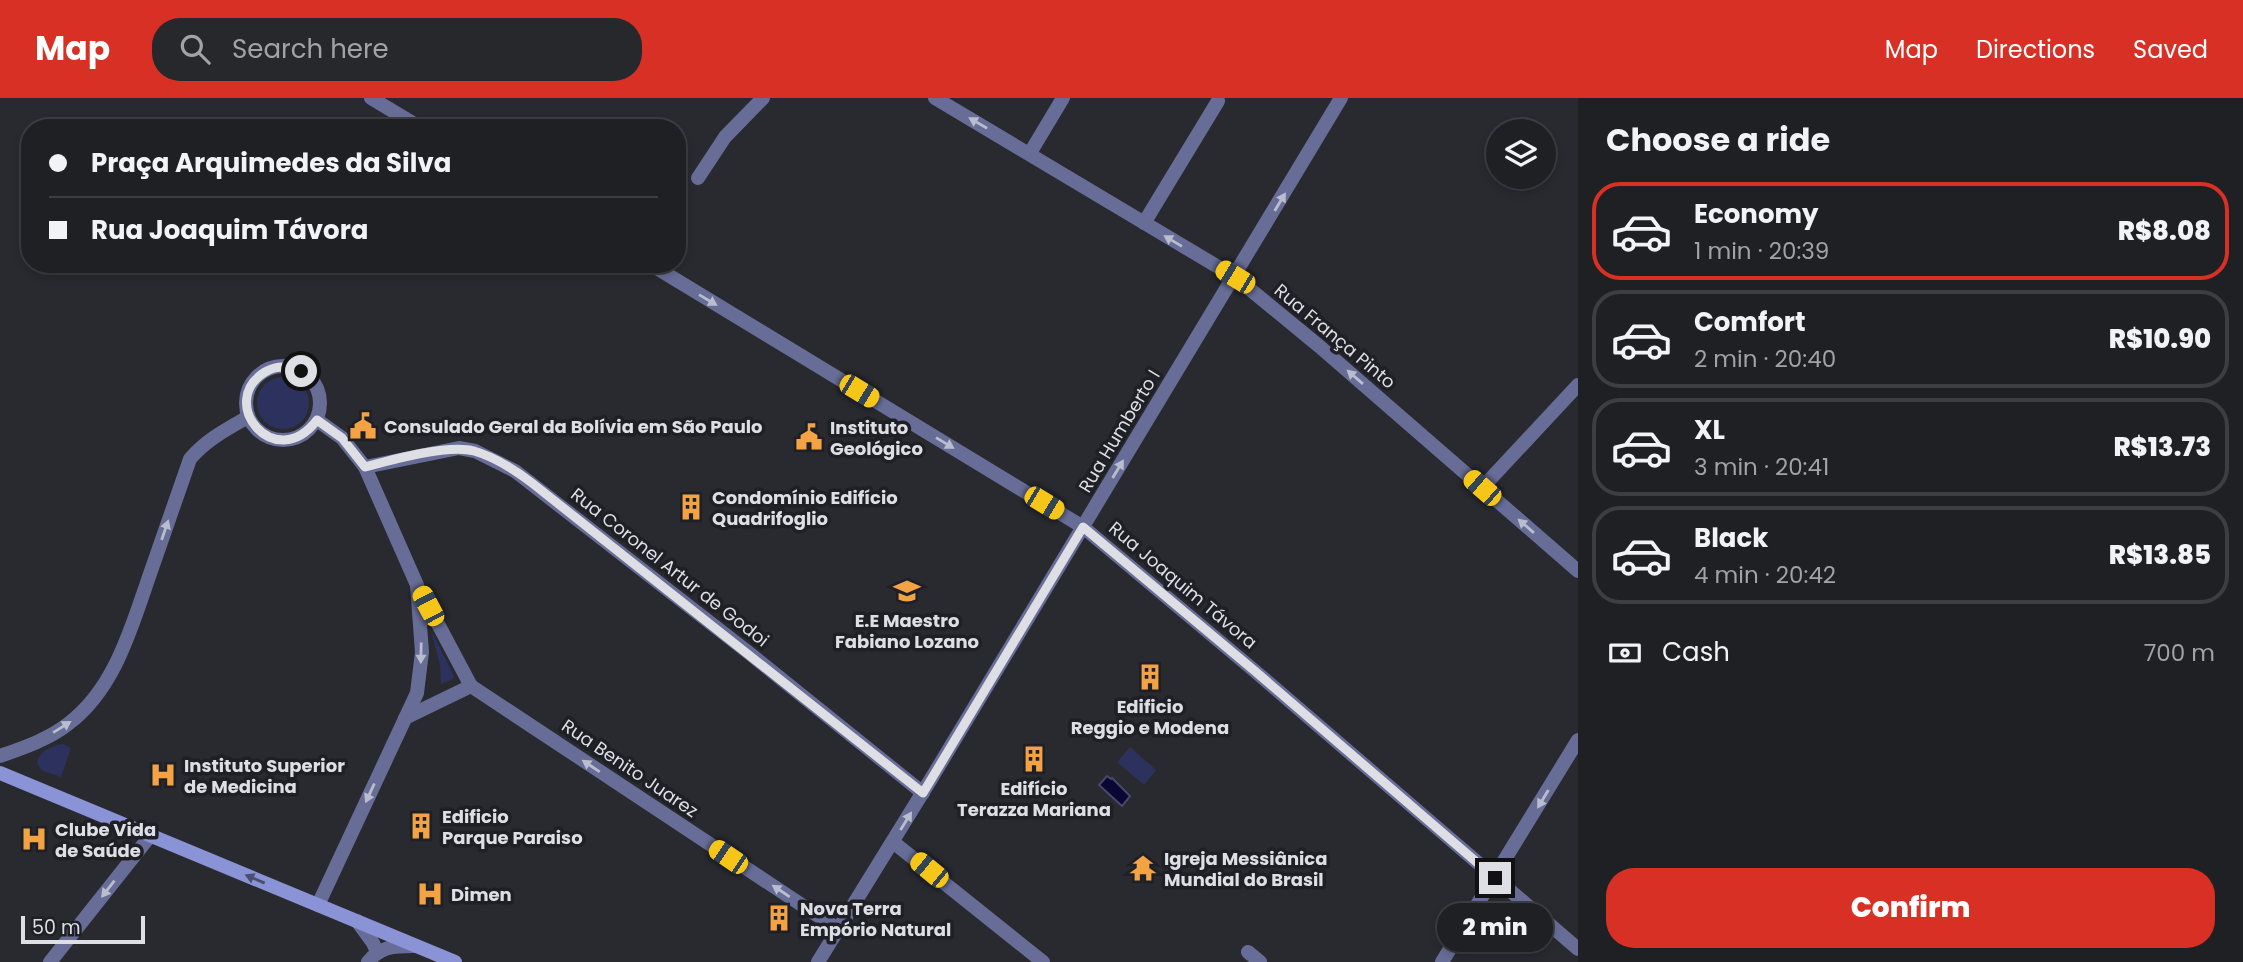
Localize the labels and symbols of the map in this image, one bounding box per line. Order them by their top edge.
one-way arrow [969,117,988,129]
one-way arrow [1273,192,1286,211]
one-way arrow [1164,234,1183,247]
car [1212,257,1259,297]
street label: Rua França Pinto [1269,278,1401,394]
one-way arrow [699,293,718,306]
route start [285,355,317,387]
street label: Rua Humberto I [1072,365,1166,497]
one-way arrow [1346,370,1363,385]
car [836,371,883,411]
public building icon: Consulado Geral da Bolívia em São Paulo [348,411,378,441]
place label: Consulado Geral da Bolívia em São Paulo [384,414,763,439]
place label: Instituto Geológico [830,415,923,461]
public building icon: Instituto Geológico [794,422,824,452]
one-way arrow [935,436,954,449]
one-way arrow [1112,459,1125,478]
car [1460,466,1505,510]
street label: Rua Coronel Artur de Godoi [566,482,774,652]
car [1021,483,1068,523]
place label: Condomínio Edifício Quadrifoglio [712,485,898,531]
building icon: Condomínio Edifício Quadrifoglio [676,492,706,522]
street label: Rua Joaquim Távora [1104,515,1262,655]
one-way arrow [160,519,171,540]
one-way arrow [1518,519,1535,534]
school or university icon: E.E Maestro Fabiano Lozano [892,576,922,606]
car [409,583,448,629]
place label: E.E Maestro Fabiano Lozano [835,608,979,654]
one-way arrow [415,642,427,664]
building icon: Edificio Reggio e Modena [1135,662,1165,692]
place label: Edificio Reggio e Modena [1071,694,1229,740]
street label: Rua Benito Juarez [557,713,703,823]
one-way arrow [52,721,71,734]
building icon: Edifício Terazza Mariana [1019,744,1049,774]
place label: Instituto Superior de Medicina [184,753,345,799]
one-way arrow [581,759,601,772]
hospital icon: Instituto Superior de Medicina [148,760,178,790]
place label: Edifício Terazza Mariana [957,776,1111,822]
one-way arrow [365,783,376,803]
one-way arrow [1536,789,1549,808]
place label: Edificio Parque Paraiso [442,804,583,850]
building icon: Edificio Parque Paraiso [406,811,436,841]
one-way arrow [899,811,912,830]
place label: Clube Vida de Saúde [55,817,156,863]
hospital icon: Clube Vida de Saúde [19,824,49,854]
car [705,837,752,877]
place label: Igreja Messiânica Mundial do Brasil [1164,846,1327,892]
car [907,849,952,891]
temple icon: Igreja Messiânica Mundial do Brasil [1128,853,1158,883]
route end [1479,862,1511,894]
one-way arrow [245,873,266,884]
hospital icon: Dimen [415,879,445,909]
one-way arrow [101,880,115,898]
place label: Dimen [451,882,512,907]
one-way arrow [771,885,791,898]
place label: Nova Terra Empório Natural [800,896,951,942]
callout: 2 min [1437,902,1553,952]
building icon: Nova Terra Empório Natural [764,903,794,933]
scale bar [21,913,145,945]

